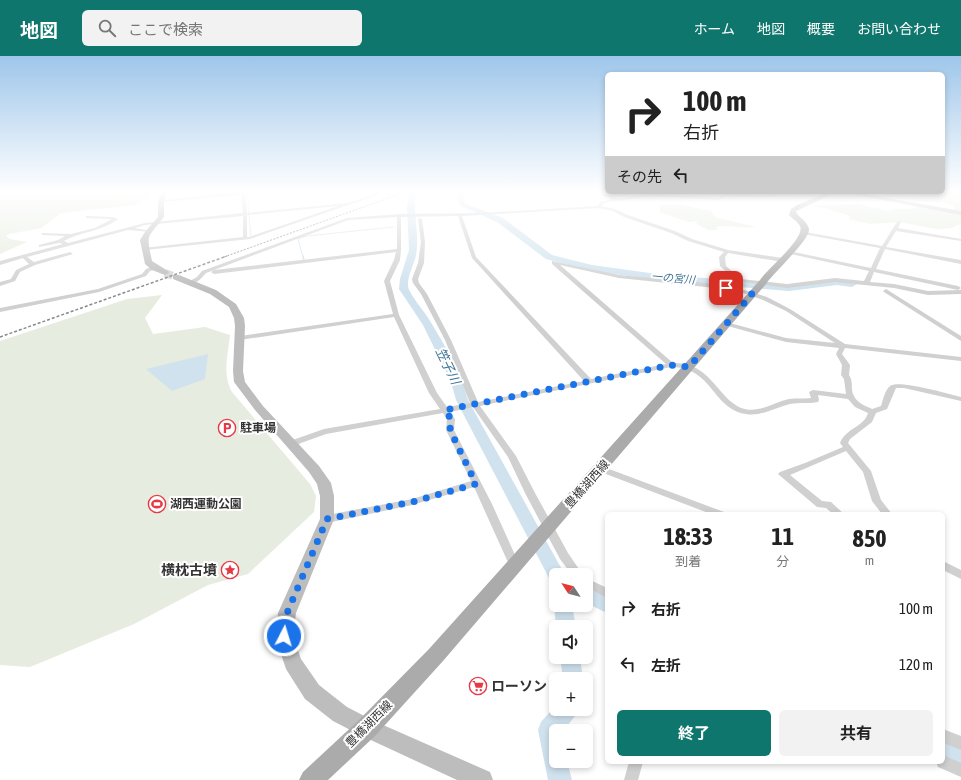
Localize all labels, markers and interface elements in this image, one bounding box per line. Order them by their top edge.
search box [82,10,362,46]
icon: search [96,17,118,39]
text: 地図 [20,19,58,41]
text: ここで検索 [128,21,203,38]
text: ホーム [693,21,735,37]
text: 地図 [757,21,785,37]
text: 概要 [807,21,835,37]
text: お問い合わせ [857,21,941,37]
text: 100 m [683,85,746,117]
icon: right [617,88,669,140]
text: 右折 [683,122,719,143]
icon: left [670,164,692,186]
text: その先 [617,168,662,185]
water label: 一の宮川 [651,270,696,286]
pin [709,271,743,305]
icon: arrive [715,277,737,299]
water label: 笠子川 [433,345,464,389]
parking icon: 駐車場 [217,418,237,438]
place label: 駐車場 [240,421,276,435]
street label: 豊橋湖西線 [562,457,612,511]
sports icon: 湖西運動公園 [147,494,167,514]
place label: 湖西運動公園 [170,497,242,511]
text: 18:33 [664,523,713,550]
text: 11 [772,523,794,550]
text: 850 [853,525,886,552]
text: m [865,553,874,568]
text: 到着 [675,554,701,569]
text: 分 [776,554,789,569]
place icon: 横枕古墳 [220,560,240,580]
place label: 横枕古墳 [161,562,217,578]
north arrow [549,568,593,612]
map controls [549,568,593,768]
icon: right [617,597,639,619]
text: 100 m [899,600,933,617]
text: 右折 [651,601,681,618]
position arrow [263,615,305,657]
button: sound [549,620,593,664]
icon: left [617,653,639,675]
text: 120 m [899,656,933,673]
text: 左折 [651,657,681,674]
button: + [549,672,593,716]
supermarket icon: ローソン [468,676,488,696]
place label: ローソン [491,678,547,694]
street label: 豊橋湖西線 [343,698,395,750]
button: 終了 [617,710,771,756]
button: 共有 [779,710,933,756]
button: − [549,724,593,768]

